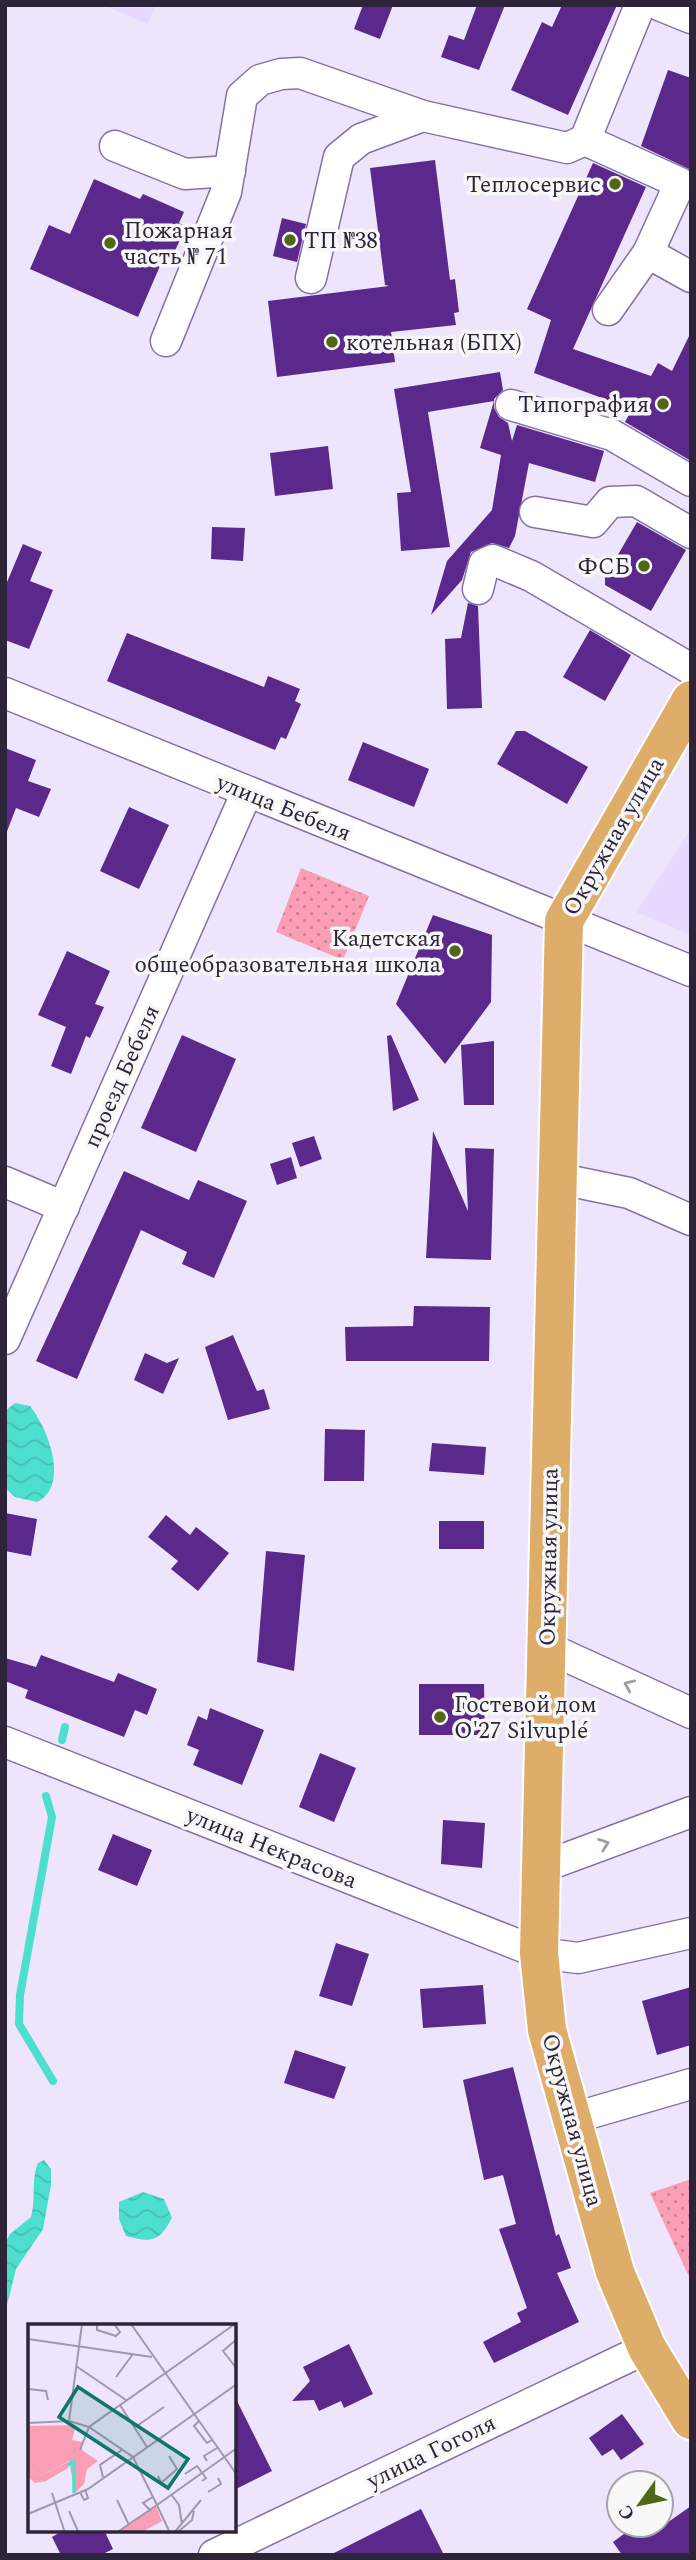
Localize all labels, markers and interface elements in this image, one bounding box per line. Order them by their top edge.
place label: Теплосервис [466,168,601,203]
marker: Теплосервис [607,176,623,192]
place label: Пожарная часть № 71 [124,214,233,275]
place label: ТП №38 [304,224,378,259]
marker: ТП №38 [282,232,298,248]
marker: Пожарная часть № 71 [102,235,118,251]
place label: котельная (БПХ) [346,326,522,361]
marker: котельная (БПХ) [324,334,340,350]
place label: Типография [518,388,649,423]
marker: Типография [655,396,671,412]
place label: ФСБ [578,550,630,585]
marker: ФСБ [636,558,652,574]
street label: Окружная улица [555,751,674,923]
street label: улица Бебеля [210,765,356,851]
place label: Кадетская общеобразовательная школа [134,922,441,983]
marker: Кадетская общеобразовательная школа [447,943,463,959]
street label: проезд Бебеля [75,999,170,1154]
street label: Окружная улица [530,1468,569,1646]
one-way arrow [623,1679,636,1693]
place label: Гостевой дом O'27 Silvuplé [454,1688,597,1749]
marker: Гостевой дом O'27 Silvuplé [432,1709,448,1725]
street label: улица Некрасова [180,1798,362,1899]
one-way arrow [598,1838,610,1852]
street label: Окружная улица [532,2030,612,2211]
inset map [28,2324,236,2532]
street label: улица Гоголя [360,2406,502,2499]
north arrow [605,2469,675,2539]
text: С [611,2499,643,2526]

